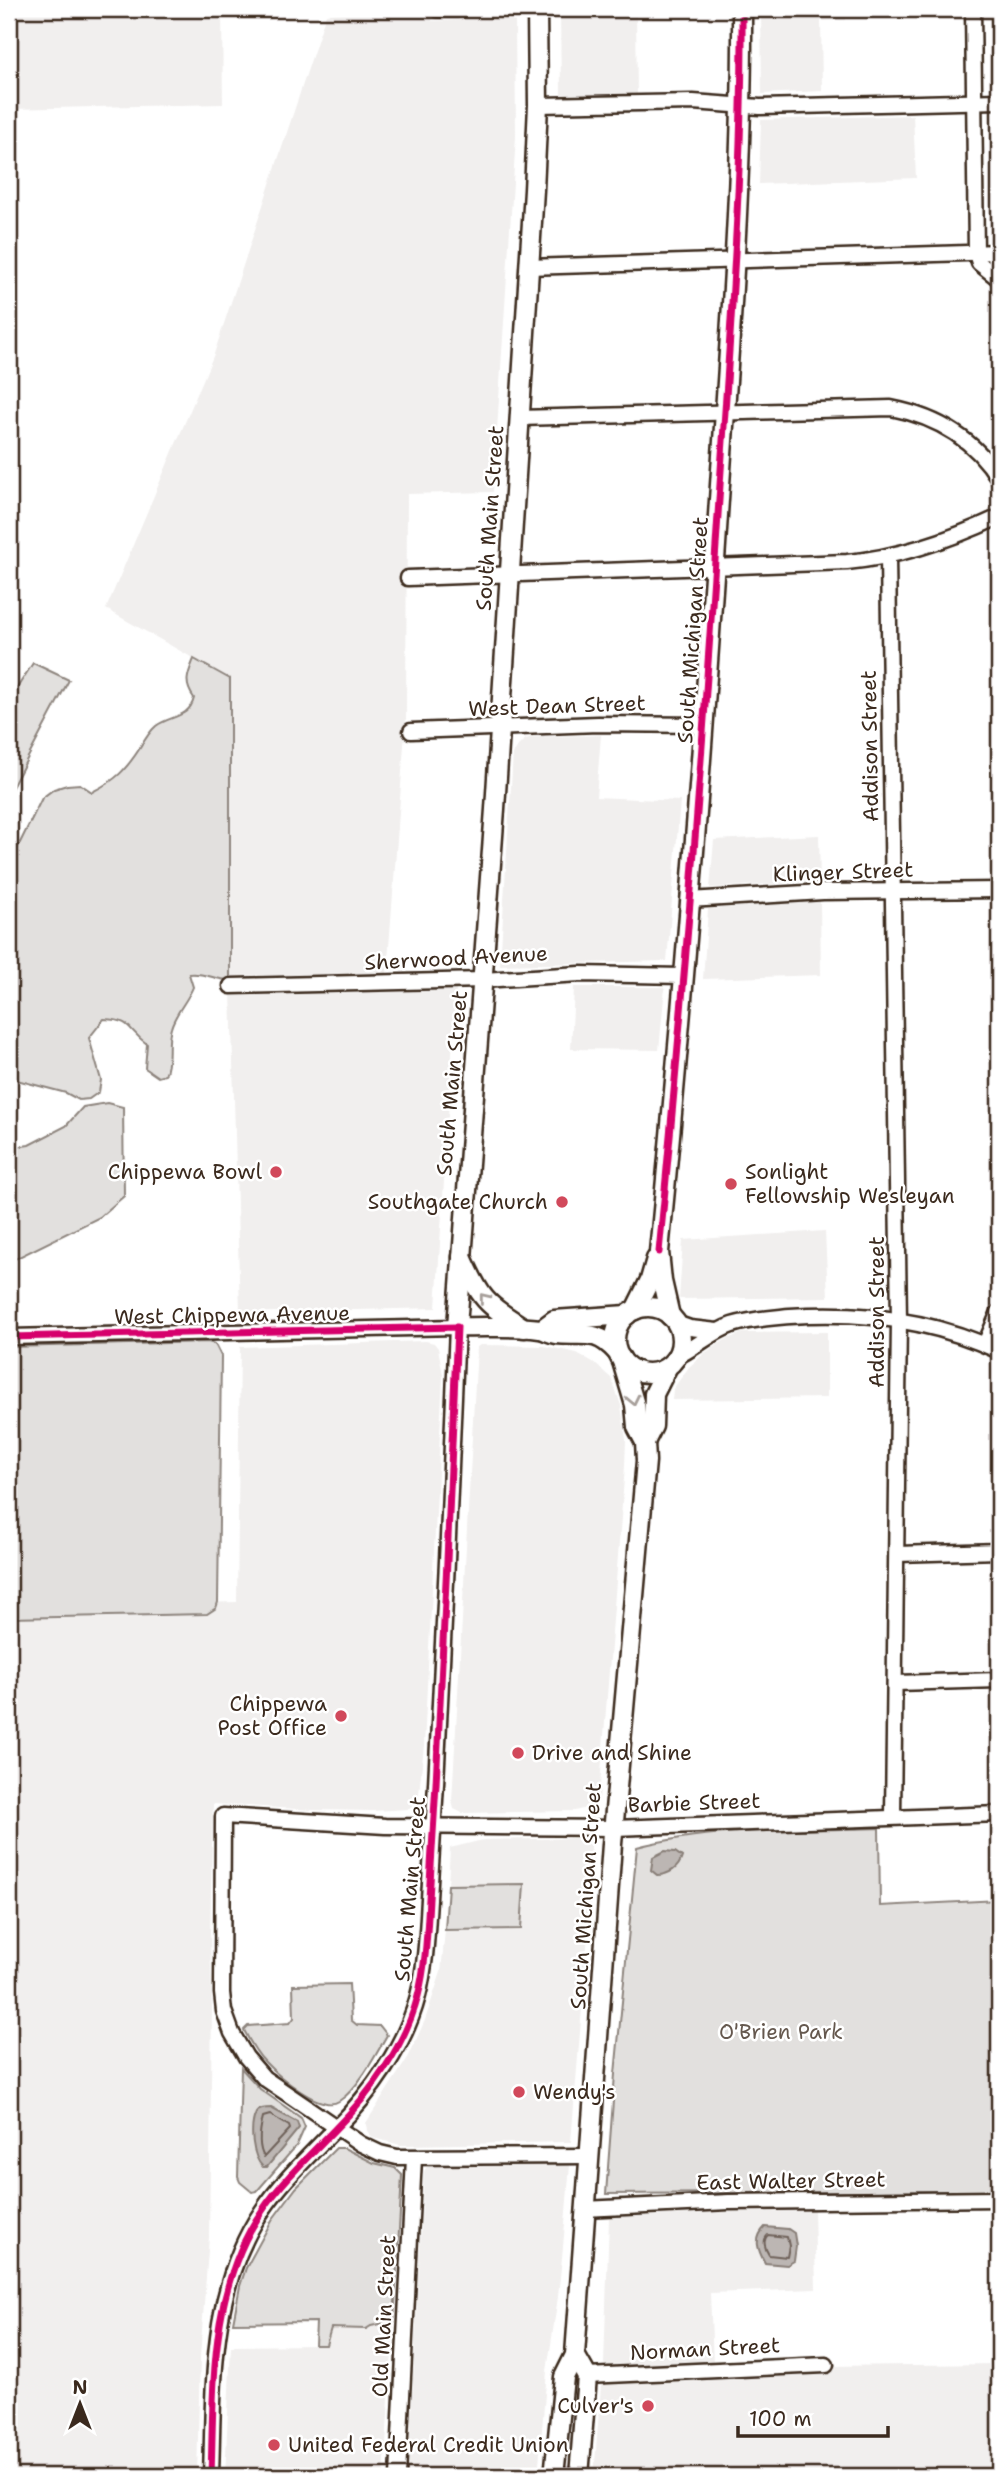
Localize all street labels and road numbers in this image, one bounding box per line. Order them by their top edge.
street label: South Main Street [470,424,510,612]
street label: South Michigan Street [671,516,715,744]
street label: Addison Street [855,670,885,822]
street label: West Dean Street [468,689,646,723]
street label: Klinger Street [772,856,914,888]
street label: Sherwood Avenue [364,939,548,977]
street label: South Main Street [430,989,474,1177]
street label: Addison Street [863,1236,891,1388]
street label: West Chippewa Avenue [114,1299,350,1331]
street label: South Michigan Street [564,1782,608,2010]
street label: Barbie Street [627,1787,761,1819]
street label: South Main Street [388,1795,432,1983]
street label: East Walter Street [696,2165,886,2197]
street label: Old Main Street [366,2234,402,2398]
street label: Norman Street [629,2331,781,2367]

